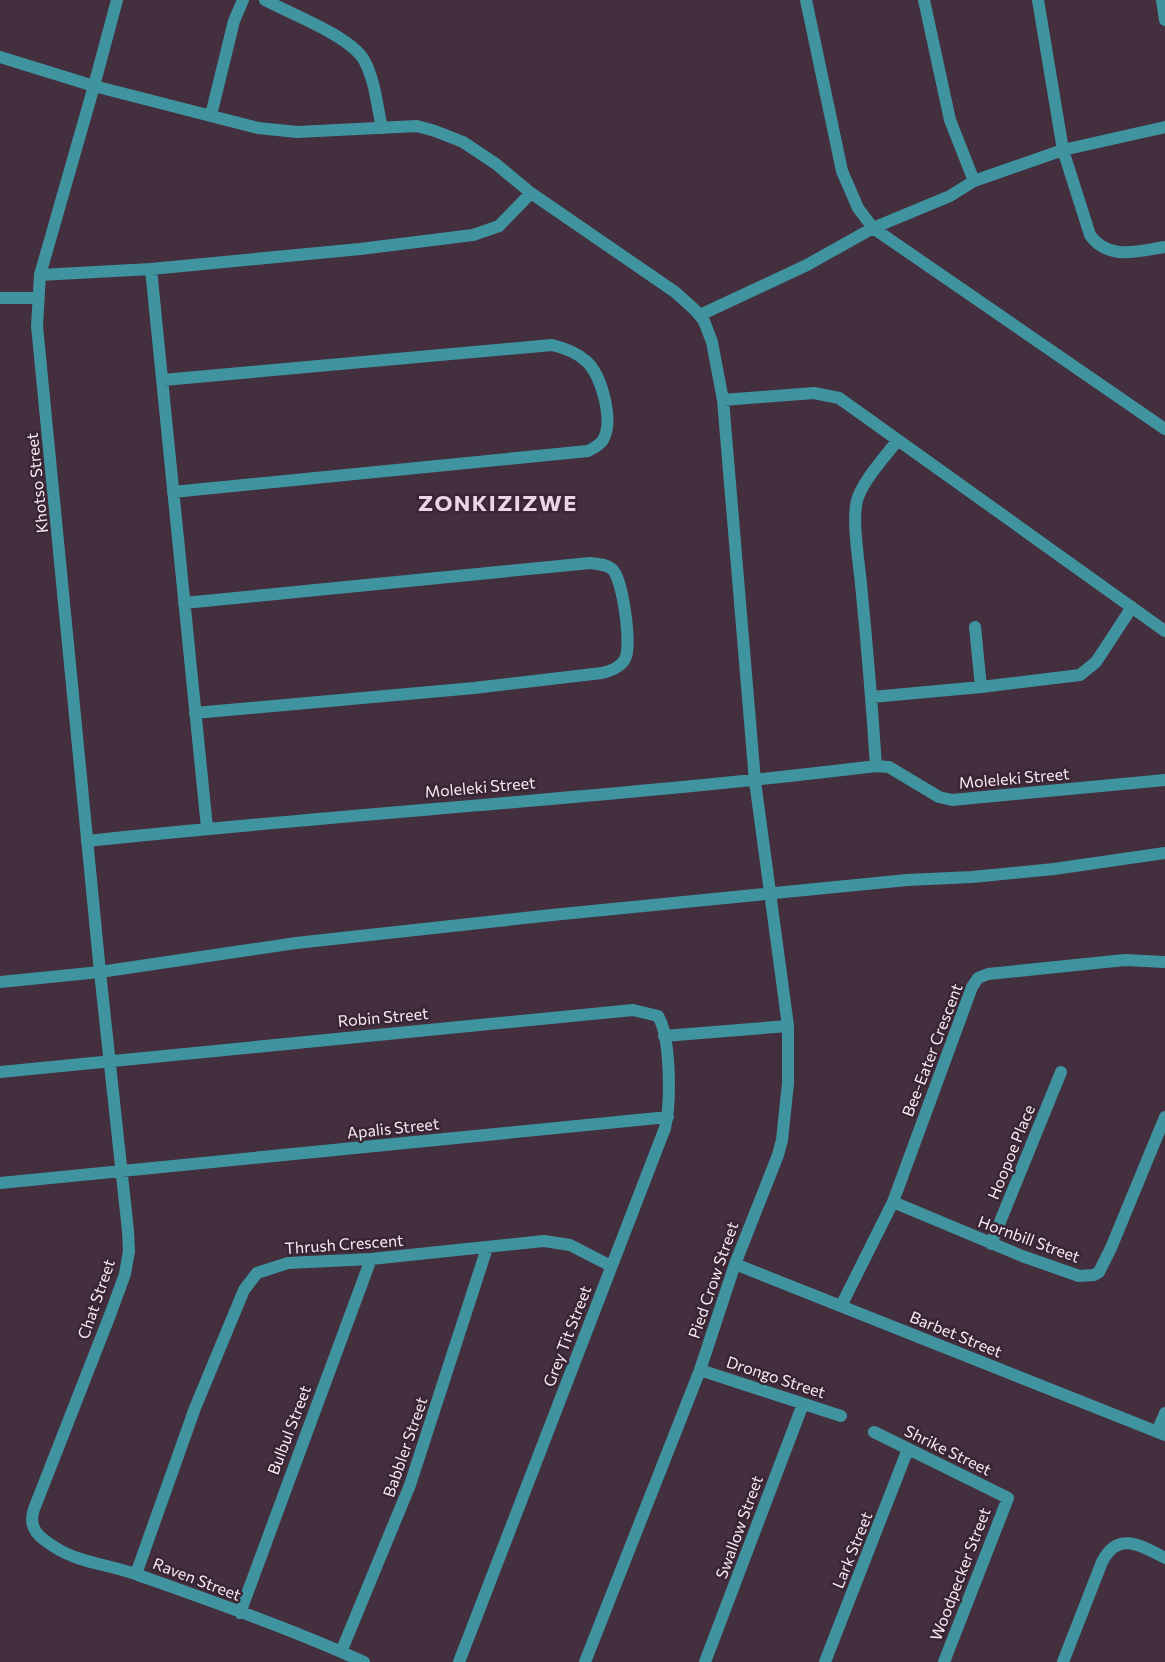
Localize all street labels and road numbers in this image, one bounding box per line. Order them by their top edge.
street label: Khotso Street [22,431,51,534]
street label: Moleleki Street [958,763,1070,792]
street label: Moleleki Street [424,772,536,801]
street label: Bee-Eater Crescent [897,980,966,1119]
street label: Robin Street [337,1003,429,1030]
street label: Hoopoe Place [983,1102,1038,1202]
street label: Apalis Street [346,1113,440,1142]
street label: Hornbill Street [976,1211,1083,1266]
street label: Pied Crow Street [684,1218,742,1341]
street label: Thrush Crescent [284,1230,404,1257]
street label: Chat Street [73,1256,118,1341]
street label: Grey Tit Street [539,1282,595,1389]
street label: Barbet Street [907,1306,1005,1361]
street label: Drongo Street [724,1352,828,1402]
street label: Bulbul Street [263,1382,314,1477]
street label: Babbler Street [378,1394,431,1499]
street label: Shrike Street [902,1420,995,1479]
street label: Swallow Street [711,1472,766,1581]
street label: Woodpecker Street [925,1504,994,1643]
street label: Lark Street [828,1508,876,1591]
street label: Raven Street [151,1553,244,1604]

